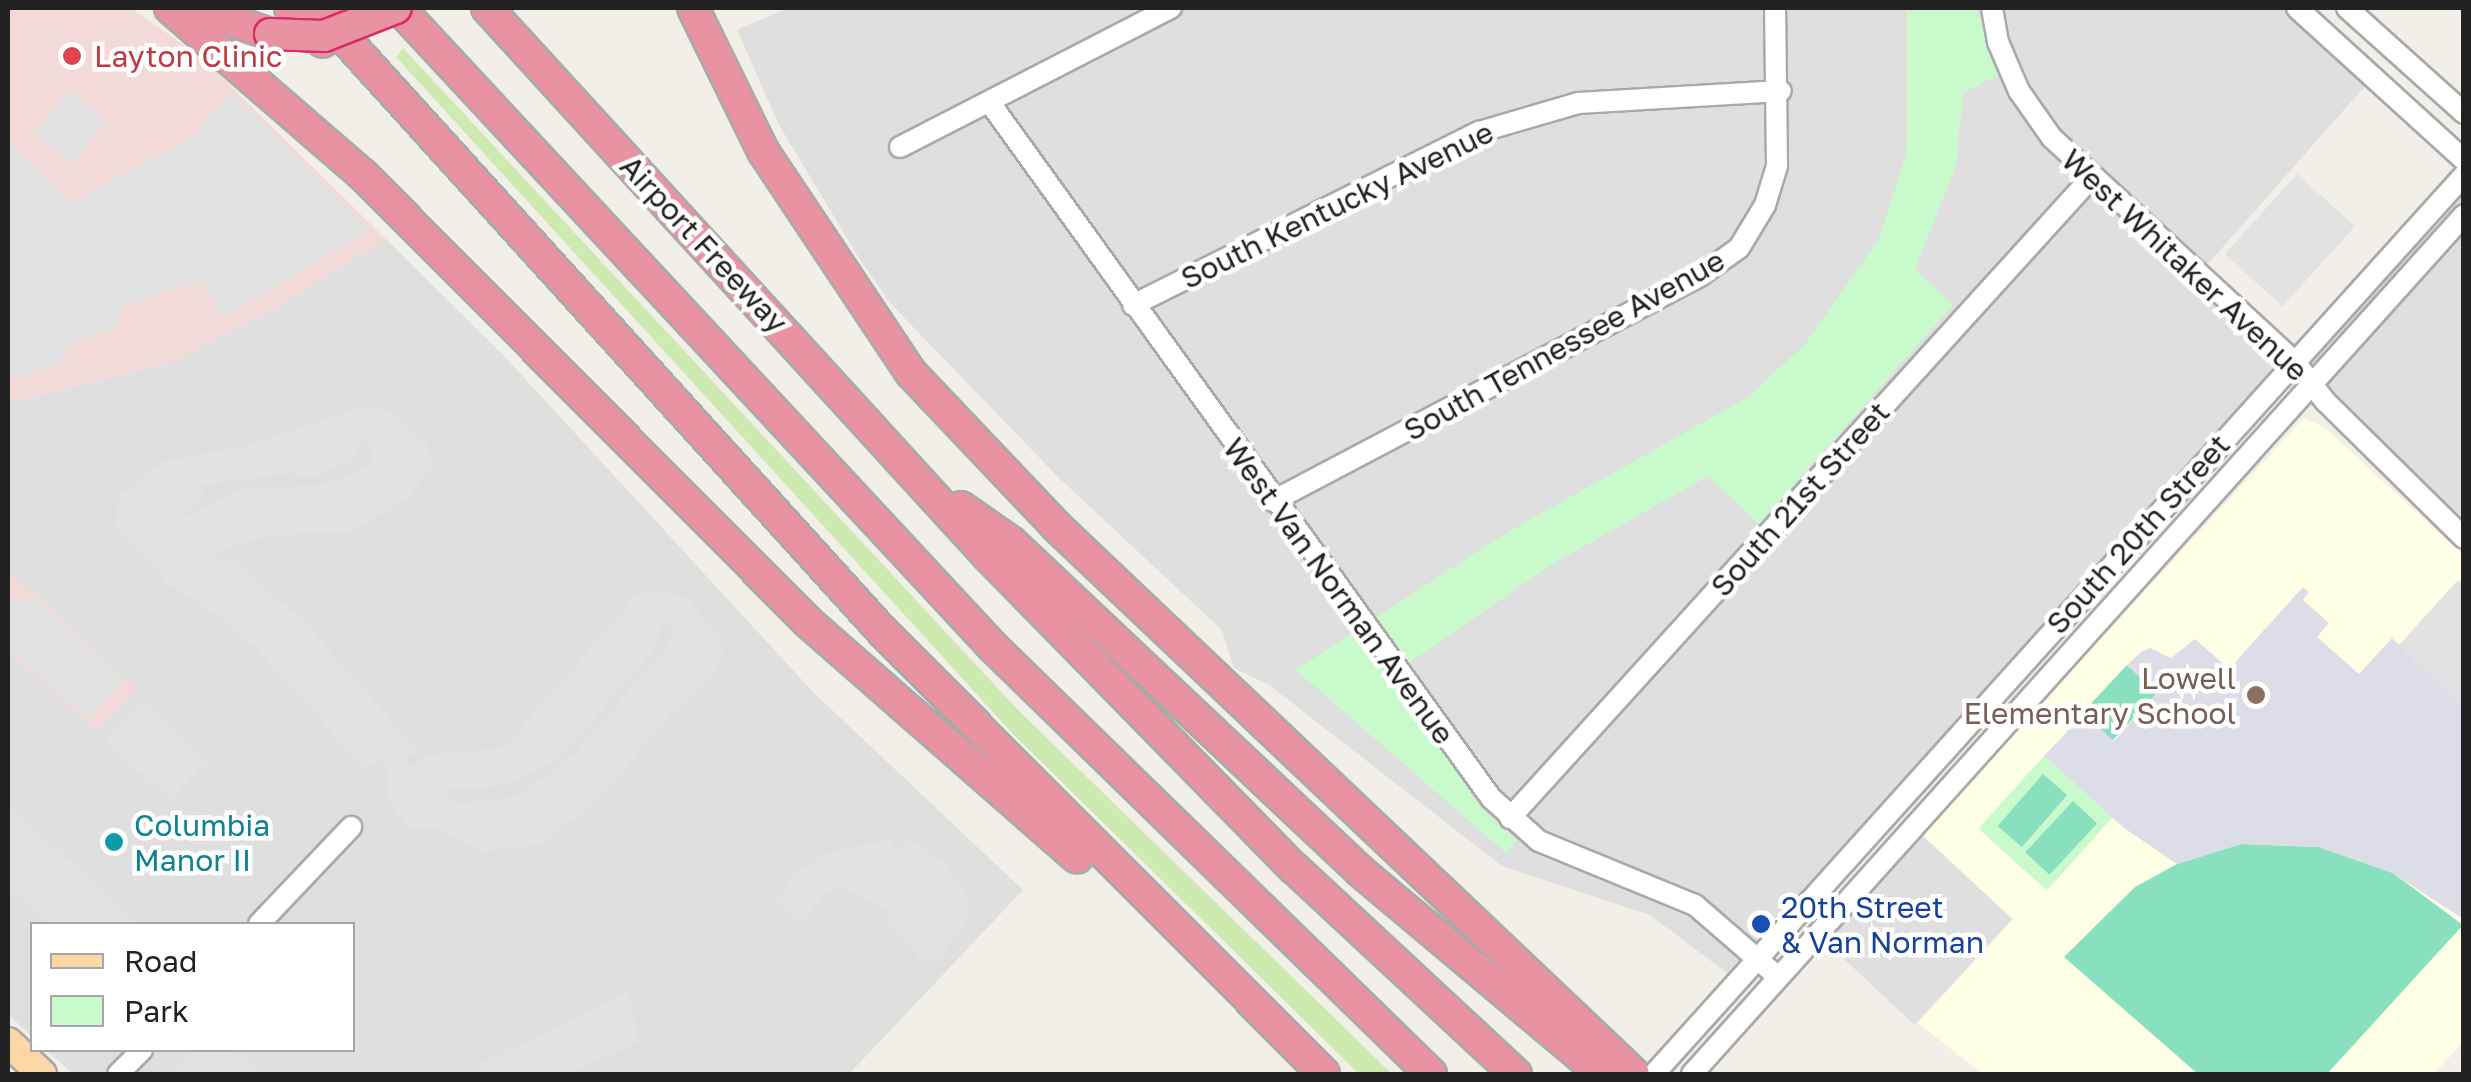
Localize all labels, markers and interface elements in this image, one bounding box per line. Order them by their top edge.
place label: Layton Clinic [94,38,282,74]
marker: Layton Clinic [59,43,85,69]
street label: South Kentucky Avenue [1175,114,1499,296]
street label: West Whitaker Avenue [2054,142,2316,388]
street label: Airport Freeway [613,148,795,340]
street label: South Tennessee Avenue [1397,242,1731,448]
street label: South 21st Street [1703,394,1897,604]
street label: South 20th Street [2039,427,2237,641]
street label: West Van Norman Avenue [1216,431,1462,751]
place label: Lowell Elementary School [1963,660,2236,730]
marker: Lowell Elementary School [2245,684,2267,706]
place label: Columbia Manor II [134,807,270,878]
marker: Columbia Manor II [103,831,125,853]
place label: 20th Street & Van Norman [1781,889,1984,960]
marker: 20th Street & Van Norman [1750,913,1772,935]
legend [30,922,355,1052]
text: Road [124,943,198,979]
text: Park [124,993,189,1029]

